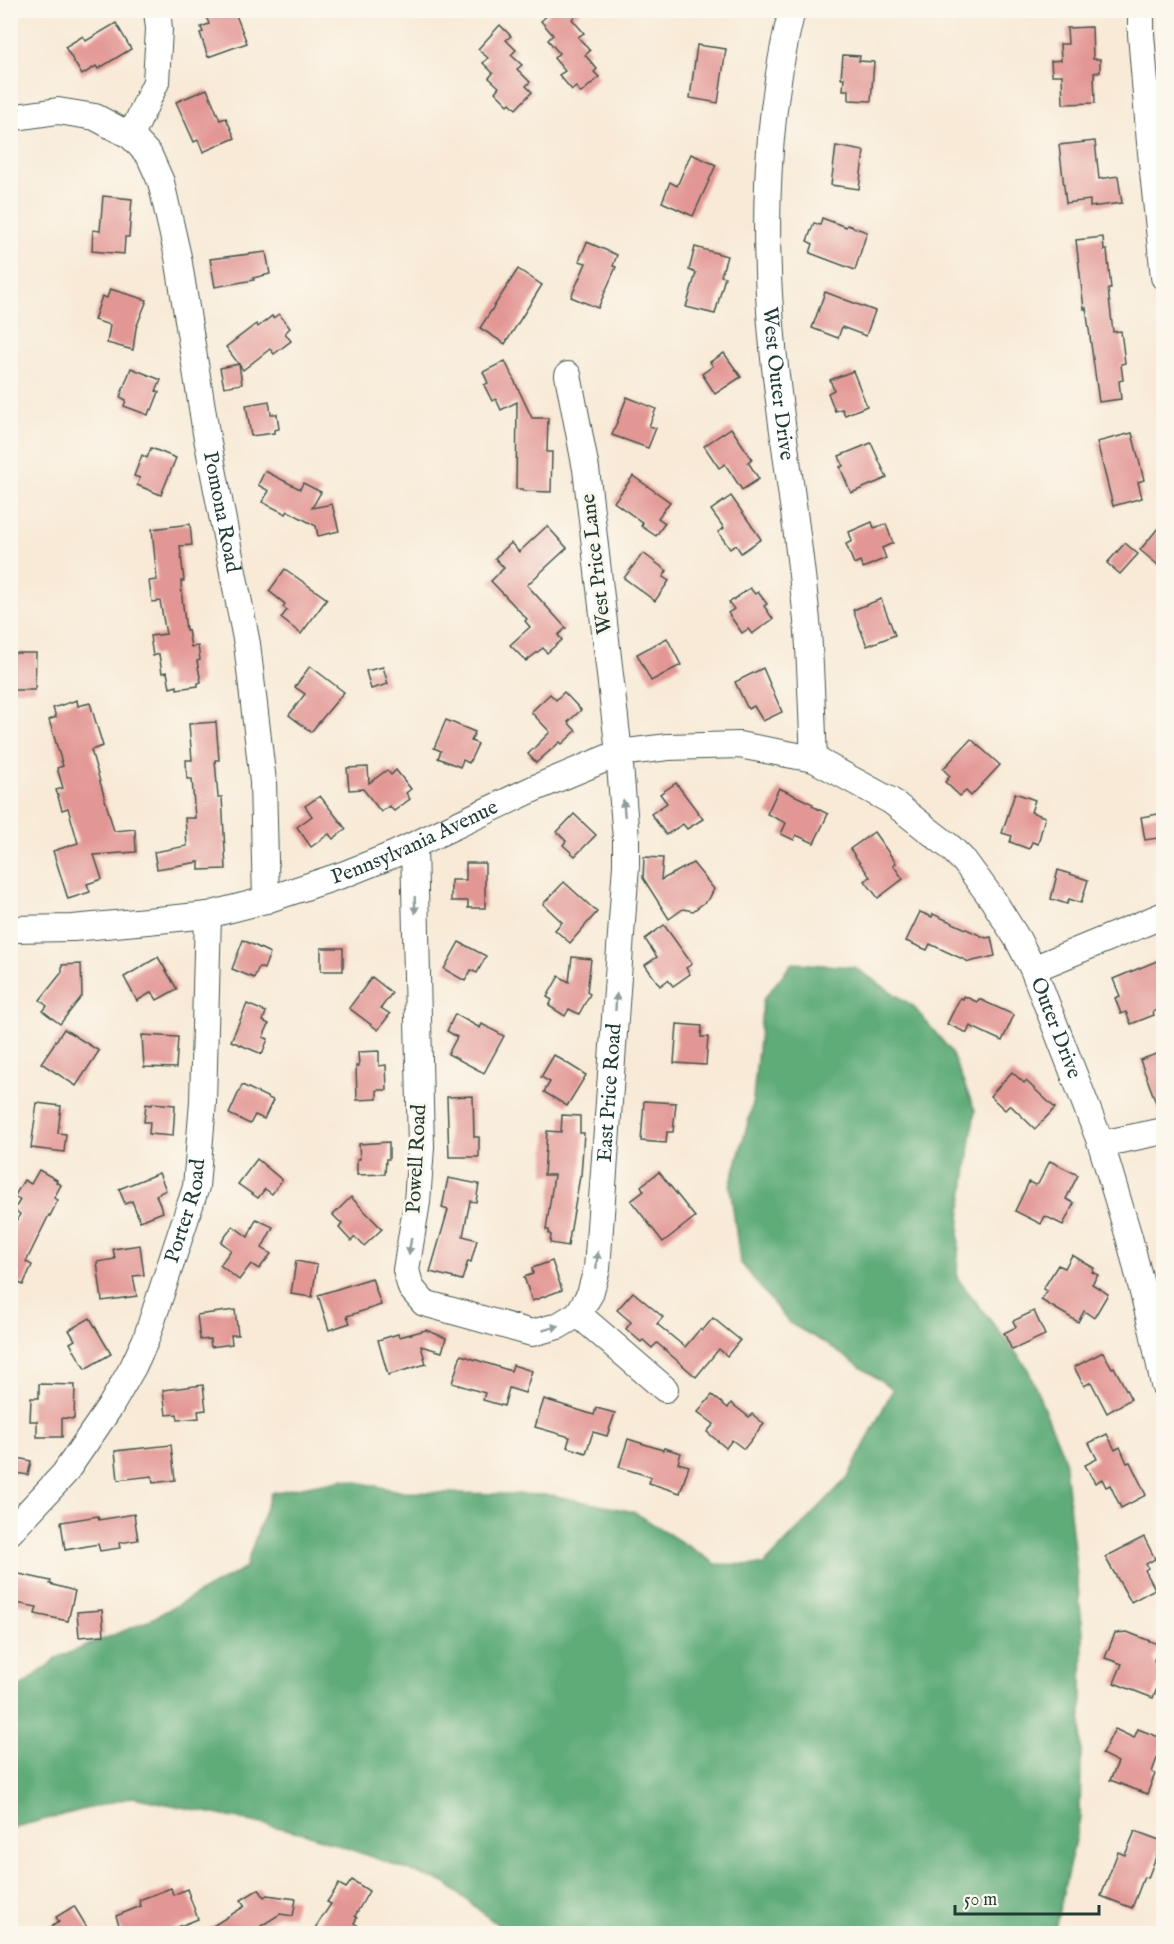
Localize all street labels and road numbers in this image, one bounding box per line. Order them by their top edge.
street label: West Outer Drive [756,306,800,462]
street label: Pomona Road [196,449,246,576]
street label: West Price Lane [575,492,619,636]
street label: Pennsylvania Avenue [328,794,503,891]
street label: Outer Drive [1024,973,1088,1083]
street label: East Price Road [591,1022,628,1163]
street label: Powell Road [401,1103,433,1215]
street label: Porter Road [158,1157,212,1266]

